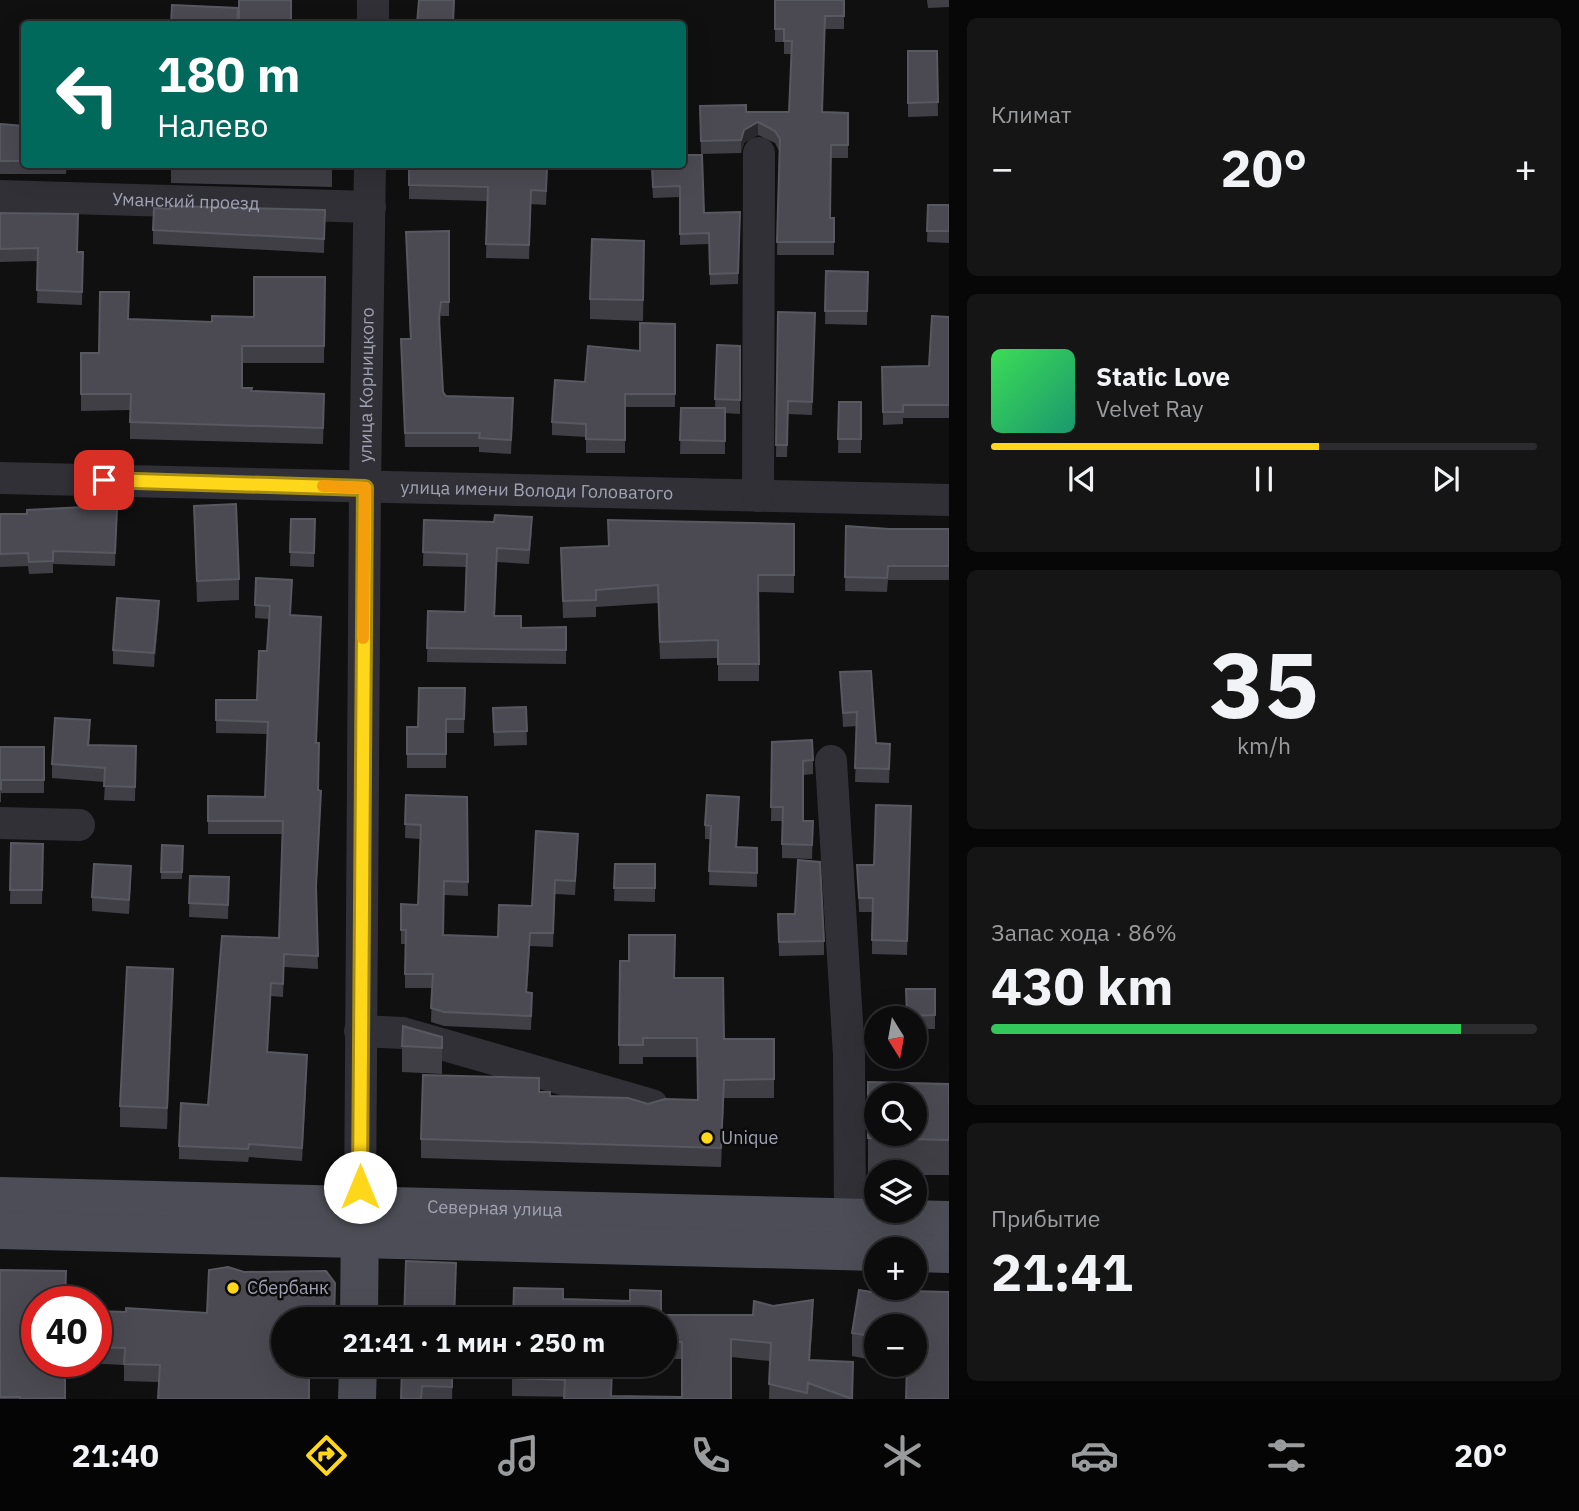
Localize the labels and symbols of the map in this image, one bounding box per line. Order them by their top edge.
street label: Уманский проезд [112,187,260,215]
street label: улица Корницкого [353,307,379,463]
pin [74,450,134,510]
street label: улица имени Володи Головатого [400,475,674,505]
north arrow [864,1006,928,1069]
place label: Unique [721,1126,779,1149]
marker: Unique [699,1130,715,1146]
position arrow [323,1150,397,1224]
street label: Северная улица [427,1195,563,1221]
place label: Сбербанк [247,1276,329,1299]
marker: Сбербанк [225,1280,241,1296]
speed limit sign: 40 [21,1286,112,1377]

